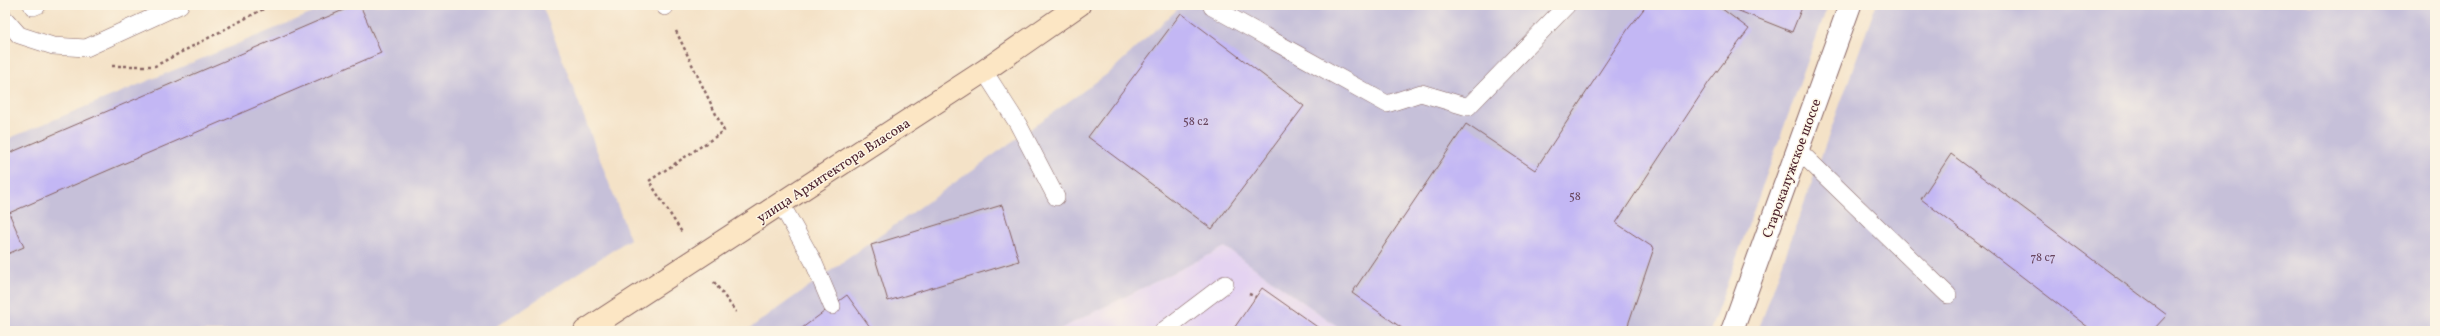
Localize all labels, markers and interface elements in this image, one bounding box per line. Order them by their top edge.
street label: Старокалужское шоссе [1758,96,1827,241]
street label: улица Архитектора Власова [753,114,914,228]
house number: 58 с2 [1183,114,1209,130]
house number: 58 [1569,189,1581,205]
house number: 78 с7 [2030,250,2056,266]

